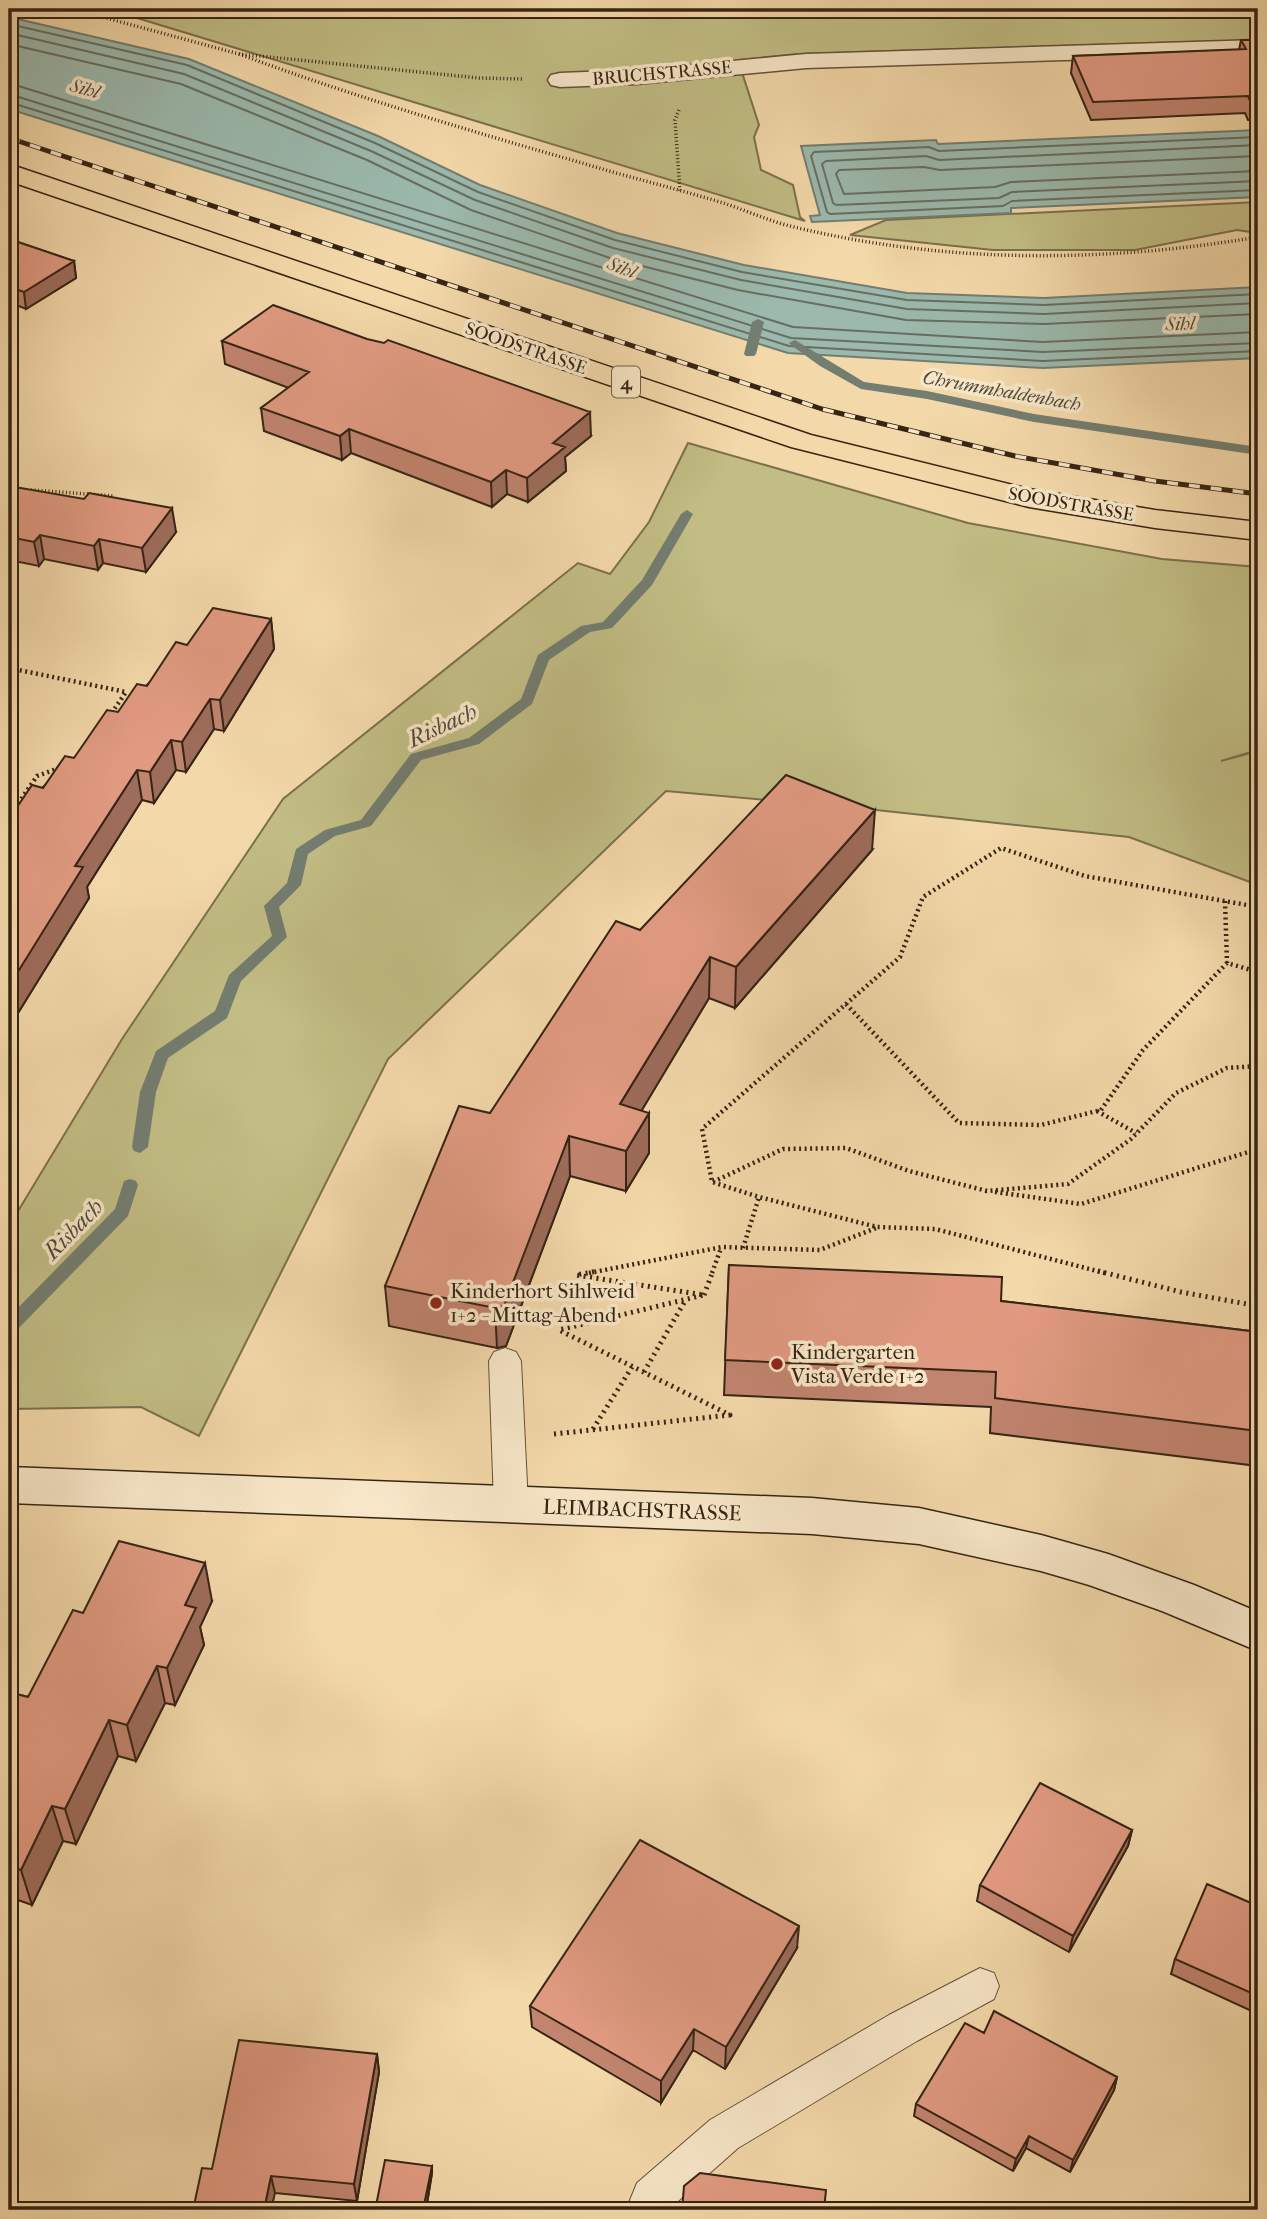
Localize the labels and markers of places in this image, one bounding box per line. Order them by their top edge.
place label: Kinderhort Sihlweid 1+2 - Mittag-Abend [450,1279,635,1327]
marker: Kinderhort Sihlweid 1+2 - Mittag-Abend [428,1295,444,1311]
place label: Kindergarten Vista Verde 1+2 [790,1340,925,1388]
marker: Kindergarten Vista Verde 1+2 [769,1356,785,1372]

